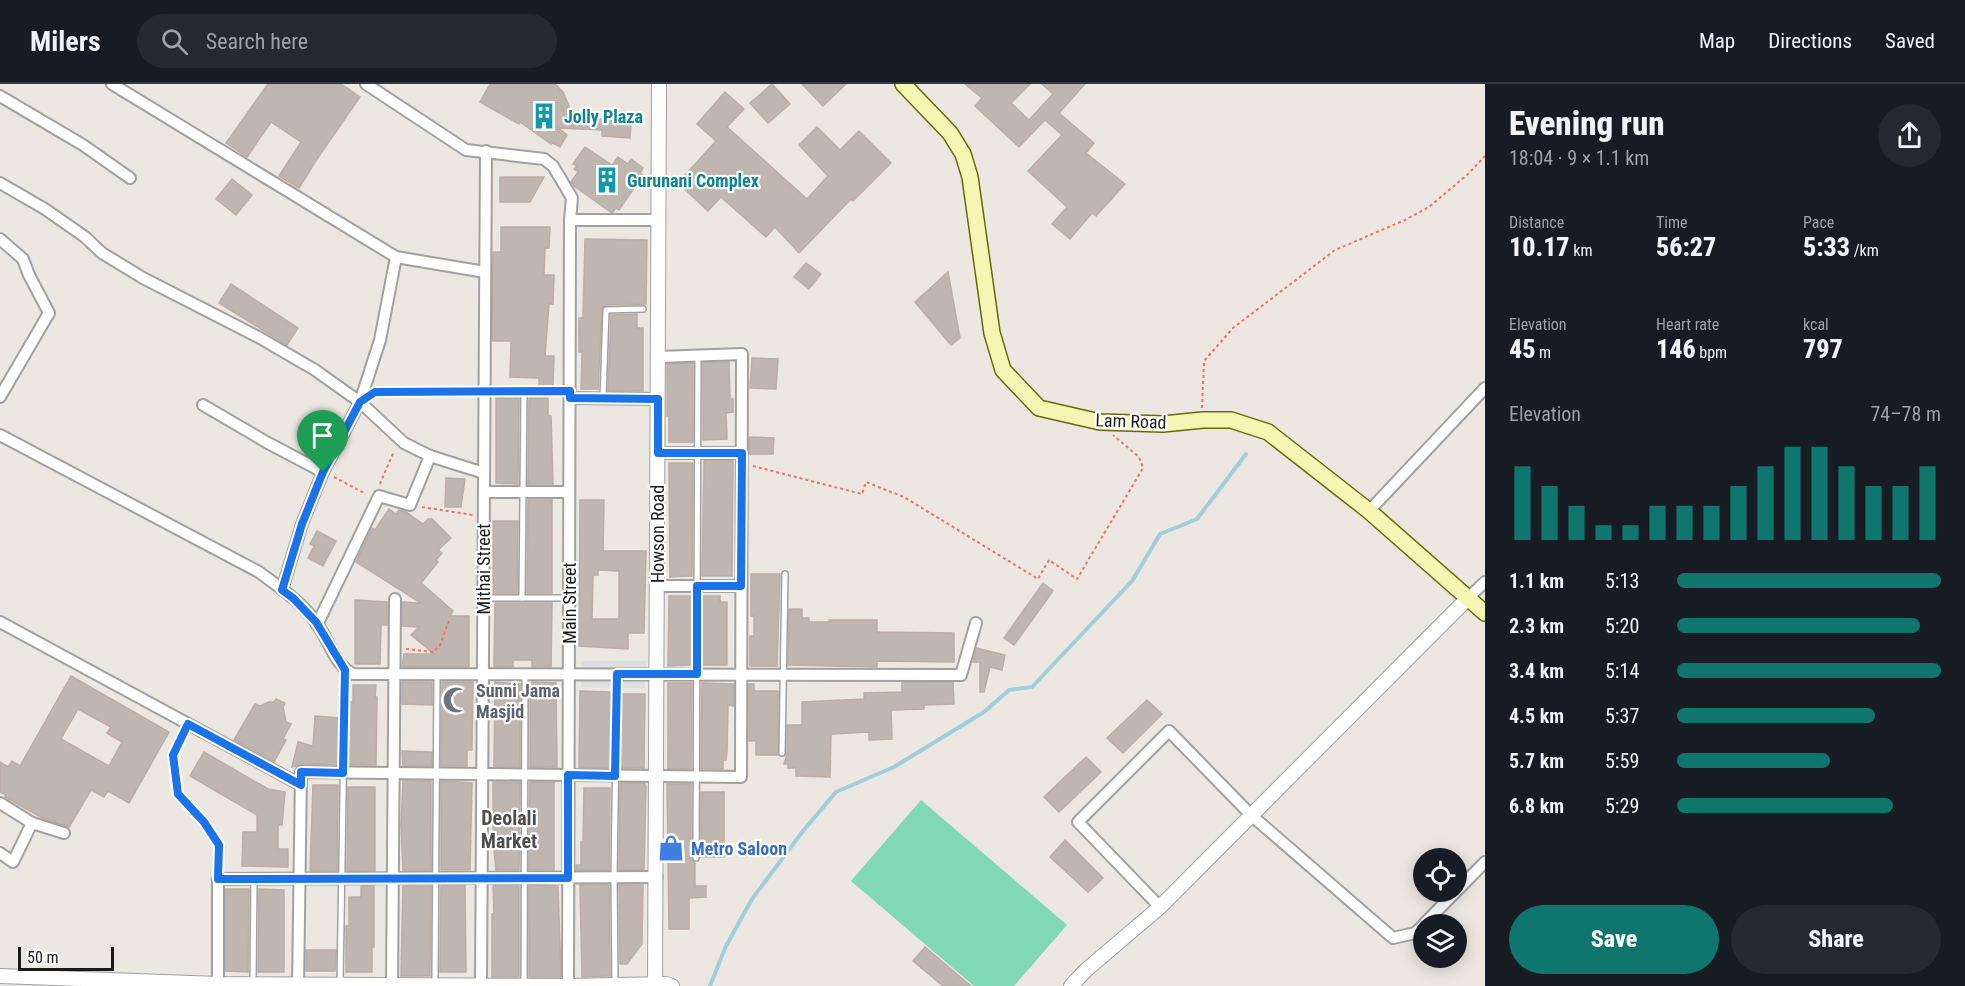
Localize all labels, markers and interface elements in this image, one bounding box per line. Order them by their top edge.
search box [137,14,557,68]
text: Milers [30,25,101,58]
icon: search [158,25,191,58]
text: Search here [206,29,308,54]
text: Map [1699,29,1735,53]
text: Directions [1768,29,1852,53]
text: Saved [1885,29,1935,53]
building icon: Jolly Plaza [529,101,559,131]
text: Evening run [1509,104,1665,143]
button: share [1878,104,1941,167]
place label: Jolly Plaza [564,106,643,127]
text: 18:04 · 9 × 1.1 km [1509,146,1649,170]
building icon: Gurunani Complex [592,165,622,195]
place label: Gurunani Complex [627,170,759,191]
text: Distance [1509,213,1564,232]
text: Time [1656,213,1688,232]
text: Pace [1803,213,1834,232]
text: 10.17 [1509,232,1570,262]
text: 56:27 [1656,232,1716,262]
text: 5:33 [1803,232,1850,262]
text: km [1570,241,1593,260]
text: /km [1850,241,1879,260]
text: Elevation [1509,315,1567,334]
text: Heart rate [1656,315,1719,334]
text: kcal [1803,315,1829,334]
text: 45 [1509,334,1535,364]
text: 146 [1656,334,1696,364]
text: 797 [1803,334,1843,364]
text: m [1535,343,1551,362]
text: bpm [1696,343,1727,362]
text: Elevation [1509,402,1581,426]
text: 74–78 m [1870,402,1941,426]
street label: Lam Road [1095,409,1167,433]
pin [297,410,348,472]
icon: arrive [306,419,339,452]
street label: Howson Road [647,485,668,583]
street label: Mithai Street [473,524,494,614]
street label: Main Street [559,562,580,644]
text: 1.1 km [1509,569,1564,593]
text: 5:13 [1605,569,1639,593]
text: 2.3 km [1509,614,1564,638]
text: 5:20 [1605,614,1639,638]
text: 3.4 km [1509,659,1564,683]
text: 5:14 [1605,659,1639,683]
place label: Sunni Jama Masjid [476,680,560,722]
mosque icon: Sunni Jama Masjid [441,685,471,715]
text: 4.5 km [1509,704,1564,728]
text: 5:37 [1605,704,1639,728]
text: 5.7 km [1509,749,1564,773]
text: 5:59 [1605,749,1639,773]
text: 6.8 km [1509,794,1564,818]
text: 5:29 [1605,794,1639,818]
district label: Deolali Market [481,806,537,853]
shop icon: Metro Saloon [656,833,686,863]
place label: Metro Saloon [691,838,787,859]
map controls [1413,848,1467,968]
button: locate [1413,848,1467,902]
button: Save [1509,905,1719,974]
button: Share [1731,905,1941,974]
button: layers [1413,914,1467,968]
scale bar [18,944,114,972]
text: 50 m [27,948,59,967]

